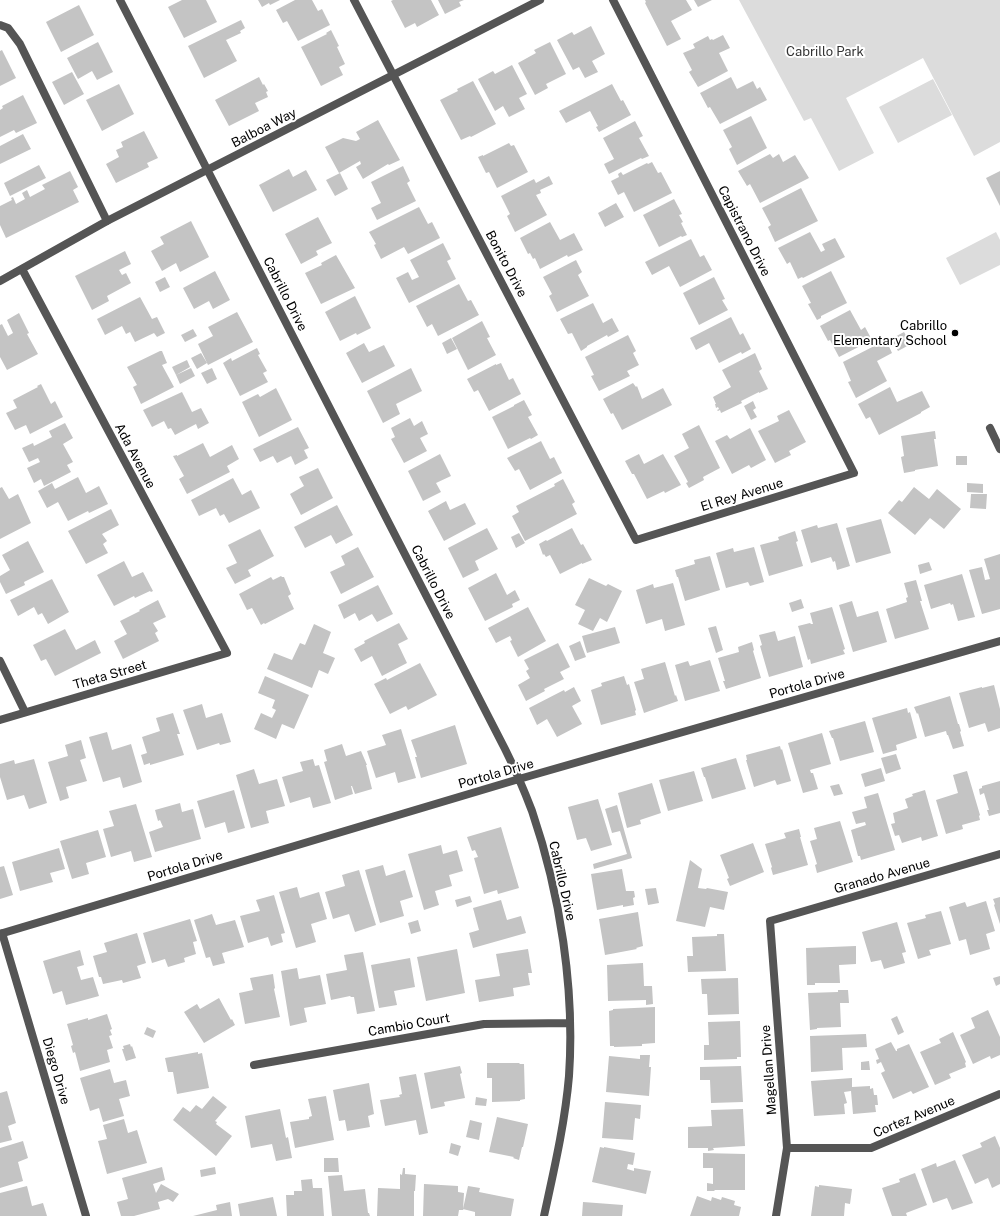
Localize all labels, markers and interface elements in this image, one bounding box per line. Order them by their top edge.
park label: Cabrillo Park [786,44,864,60]
street label: Balboa Way [229,105,299,151]
street label: Capistrano Drive [714,183,774,279]
street label: Bonito Drive [482,228,530,300]
street label: Cabrillo Drive [260,254,310,334]
place label: Cabrillo Elementary School [833,318,947,349]
marker: Cabrillo Elementary School [950,328,960,338]
street label: Ada Avenue [111,421,159,491]
street label: El Rey Avenue [699,475,785,515]
street label: Cabrillo Drive [408,542,458,622]
street label: Theta Street [72,657,148,693]
street label: Portola Drive [767,666,847,702]
street label: Portola Drive [456,756,536,792]
street label: Cabrillo Drive [545,840,579,922]
street label: Portola Drive [145,847,225,885]
street label: Granado Avenue [832,855,932,897]
street label: Cambio Court [367,1010,451,1040]
street label: Magellan Drive [758,1024,780,1116]
street label: Diego Drive [39,1036,73,1106]
street label: Cortez Avenue [871,1093,957,1141]

